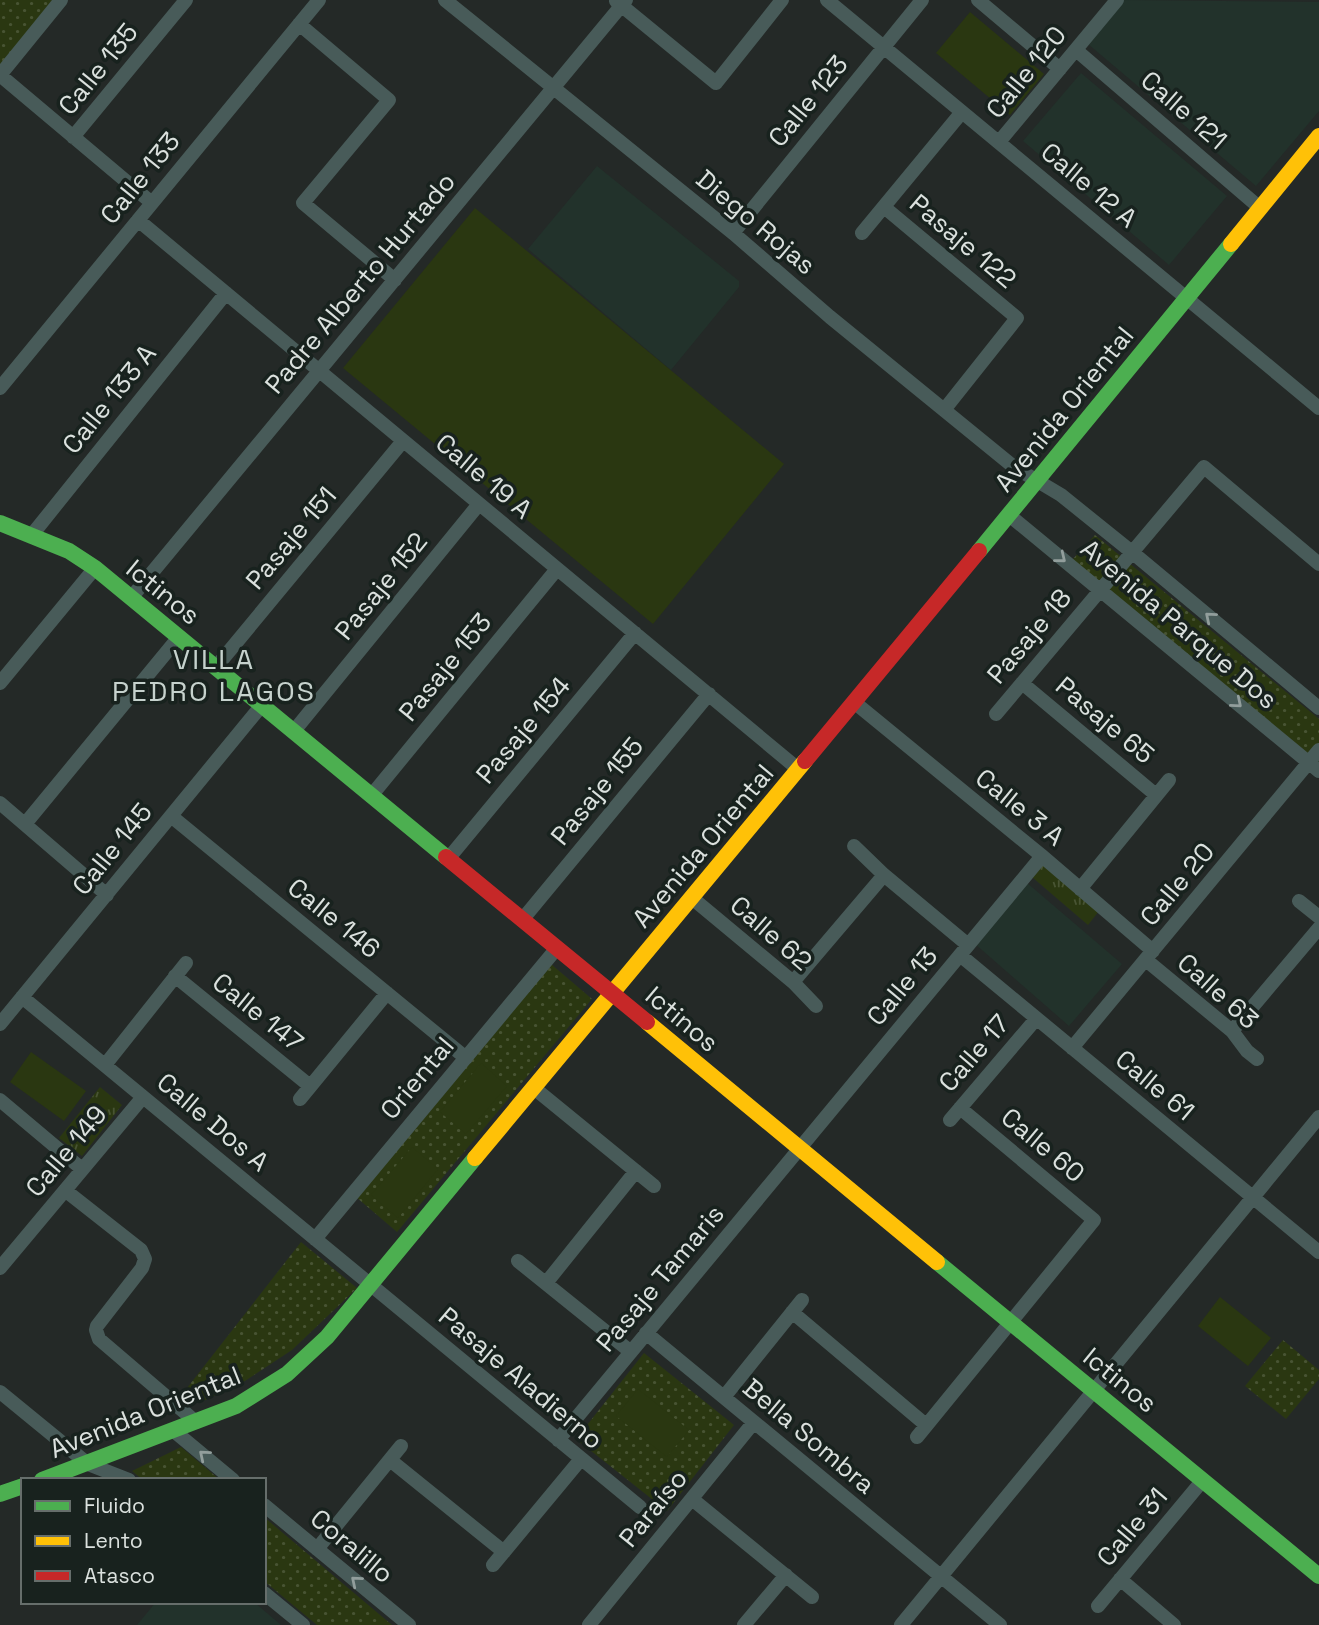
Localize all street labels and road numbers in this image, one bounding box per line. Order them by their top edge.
street label: Calle 135 [51,16,145,122]
street label: Calle 120 [978,19,1074,125]
street label: Calle 123 [761,48,855,154]
street label: Calle 121 [1134,63,1234,157]
street label: Calle 133 [93,125,187,231]
street label: Calle 12 A [1034,135,1144,235]
street label: Diego Rojas [689,162,823,282]
street label: Padre Alberto Hurtado [257,165,463,401]
street label: Pasaje 122 [902,186,1024,296]
street label: Avenida Oriental [987,319,1141,499]
street label: Calle 133 A [54,337,164,461]
street label: Calle 19 A [429,426,539,526]
street label: Pasaje 151 [238,480,344,596]
street label: Pasaje 152 [327,525,435,647]
street label: Avenida Parque Dos [1074,532,1284,716]
street label: Ictinos [119,552,207,632]
street label: Pasaje 18 [979,581,1079,691]
street label: Pasaje 153 [391,606,499,728]
street label: Pasaje 154 [468,669,578,791]
street label: Pasaje 65 [1049,669,1161,771]
street label: Pasaje 155 [543,730,651,852]
street label: Avenida Oriental [625,757,781,935]
street label: Calle 3 A [969,761,1071,853]
street label: Calle 145 [64,796,160,902]
street label: Calle 20 [1132,835,1222,933]
street label: Calle 146 [281,870,387,966]
street label: Calle 62 [723,888,819,978]
street label: Calle 13 [859,939,945,1033]
street label: Calle 63 [1170,946,1266,1036]
street label: Calle 147 [206,965,310,1059]
street label: Ictinos [638,979,726,1059]
street label: Calle 17 [931,1007,1017,1099]
street label: Oriental [373,1030,461,1126]
street label: Calle 61 [1108,1042,1202,1128]
street label: Calle Dos A [150,1065,276,1179]
street label: Calle 149 [18,1098,114,1204]
street label: Calle 60 [994,1100,1092,1190]
street label: Pasaje Tamaris [589,1197,731,1359]
street label: Pasaje Aladierno [432,1299,610,1457]
street label: Ictinos [1076,1340,1164,1420]
street label: Avenida Oriental [44,1358,246,1466]
street label: Bella Sombra [736,1371,882,1501]
street label: Paraíso [611,1462,695,1554]
street label: Calle 31 [1089,1481,1175,1573]
street label: Coralillo [303,1501,401,1591]

